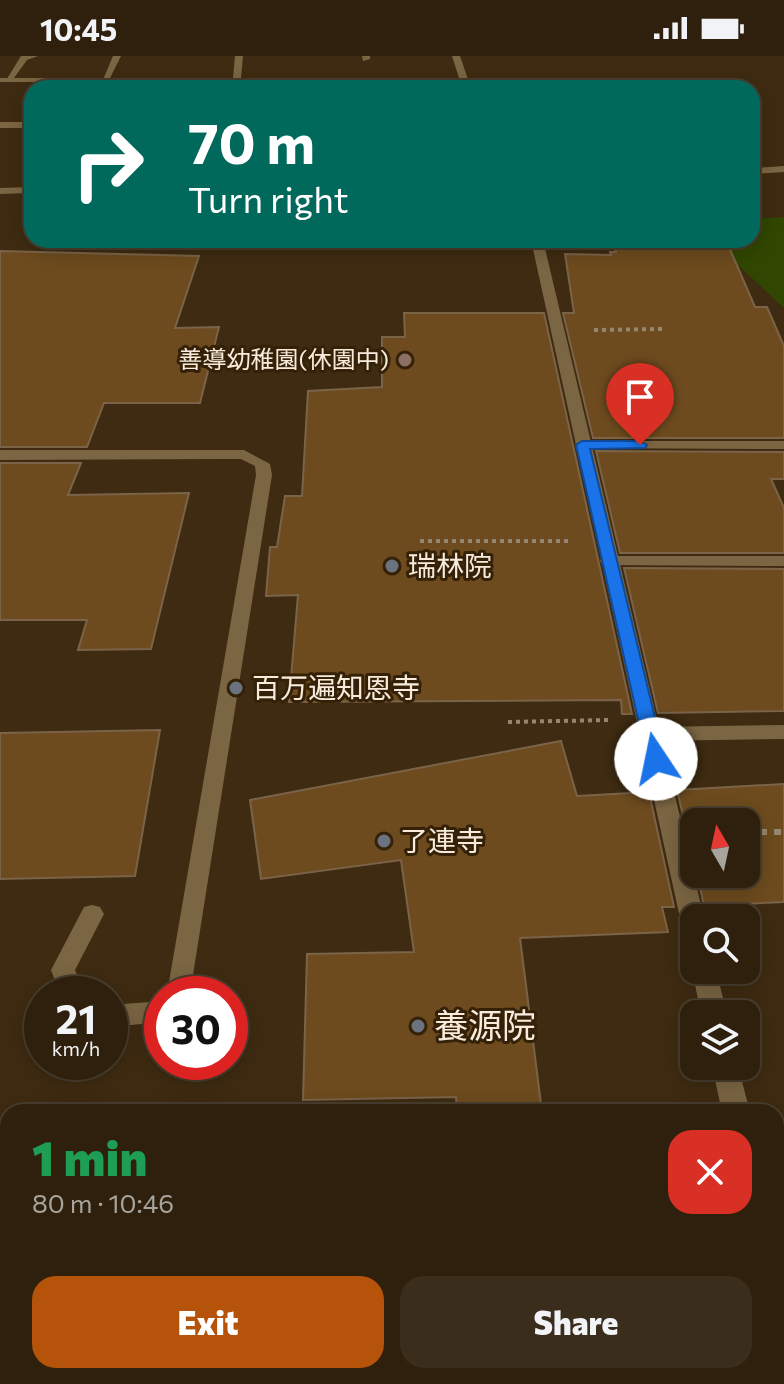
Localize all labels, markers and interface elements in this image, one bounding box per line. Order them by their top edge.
text: 10:45 [40,10,117,47]
text: 70 m [188,107,315,176]
icon: right [56,112,160,216]
text: Turn right [188,176,349,220]
place label: 善導幼稚園(休園中) [179,344,389,373]
marker: 善導幼稚園(休園中) [396,351,414,369]
pin [606,363,674,445]
icon: arrive [618,375,662,419]
place label: 瑞林院 [408,548,492,582]
marker: 瑞林院 [383,557,401,575]
place label: 百万遍知恩寺 [252,670,420,704]
marker: 百万遍知恩寺 [227,679,245,697]
position arrow [614,717,698,801]
north arrow [680,808,760,888]
map controls [680,808,760,1080]
place label: 了連寺 [400,823,484,857]
marker: 了連寺 [375,832,393,850]
button: search [680,904,760,984]
speed limit sign: 30 [144,976,248,1080]
text: 21 [56,993,96,1042]
button: layers [680,1000,760,1080]
place label: 養源院 [434,1003,536,1045]
marker: 養源院 [409,1017,427,1035]
text: km/h [52,1036,100,1060]
text: 1 min [32,1127,147,1186]
button: close [668,1130,752,1214]
text: 80 m · 10:46 [32,1187,174,1218]
button: Exit [32,1276,384,1368]
button: Share [400,1276,752,1368]

